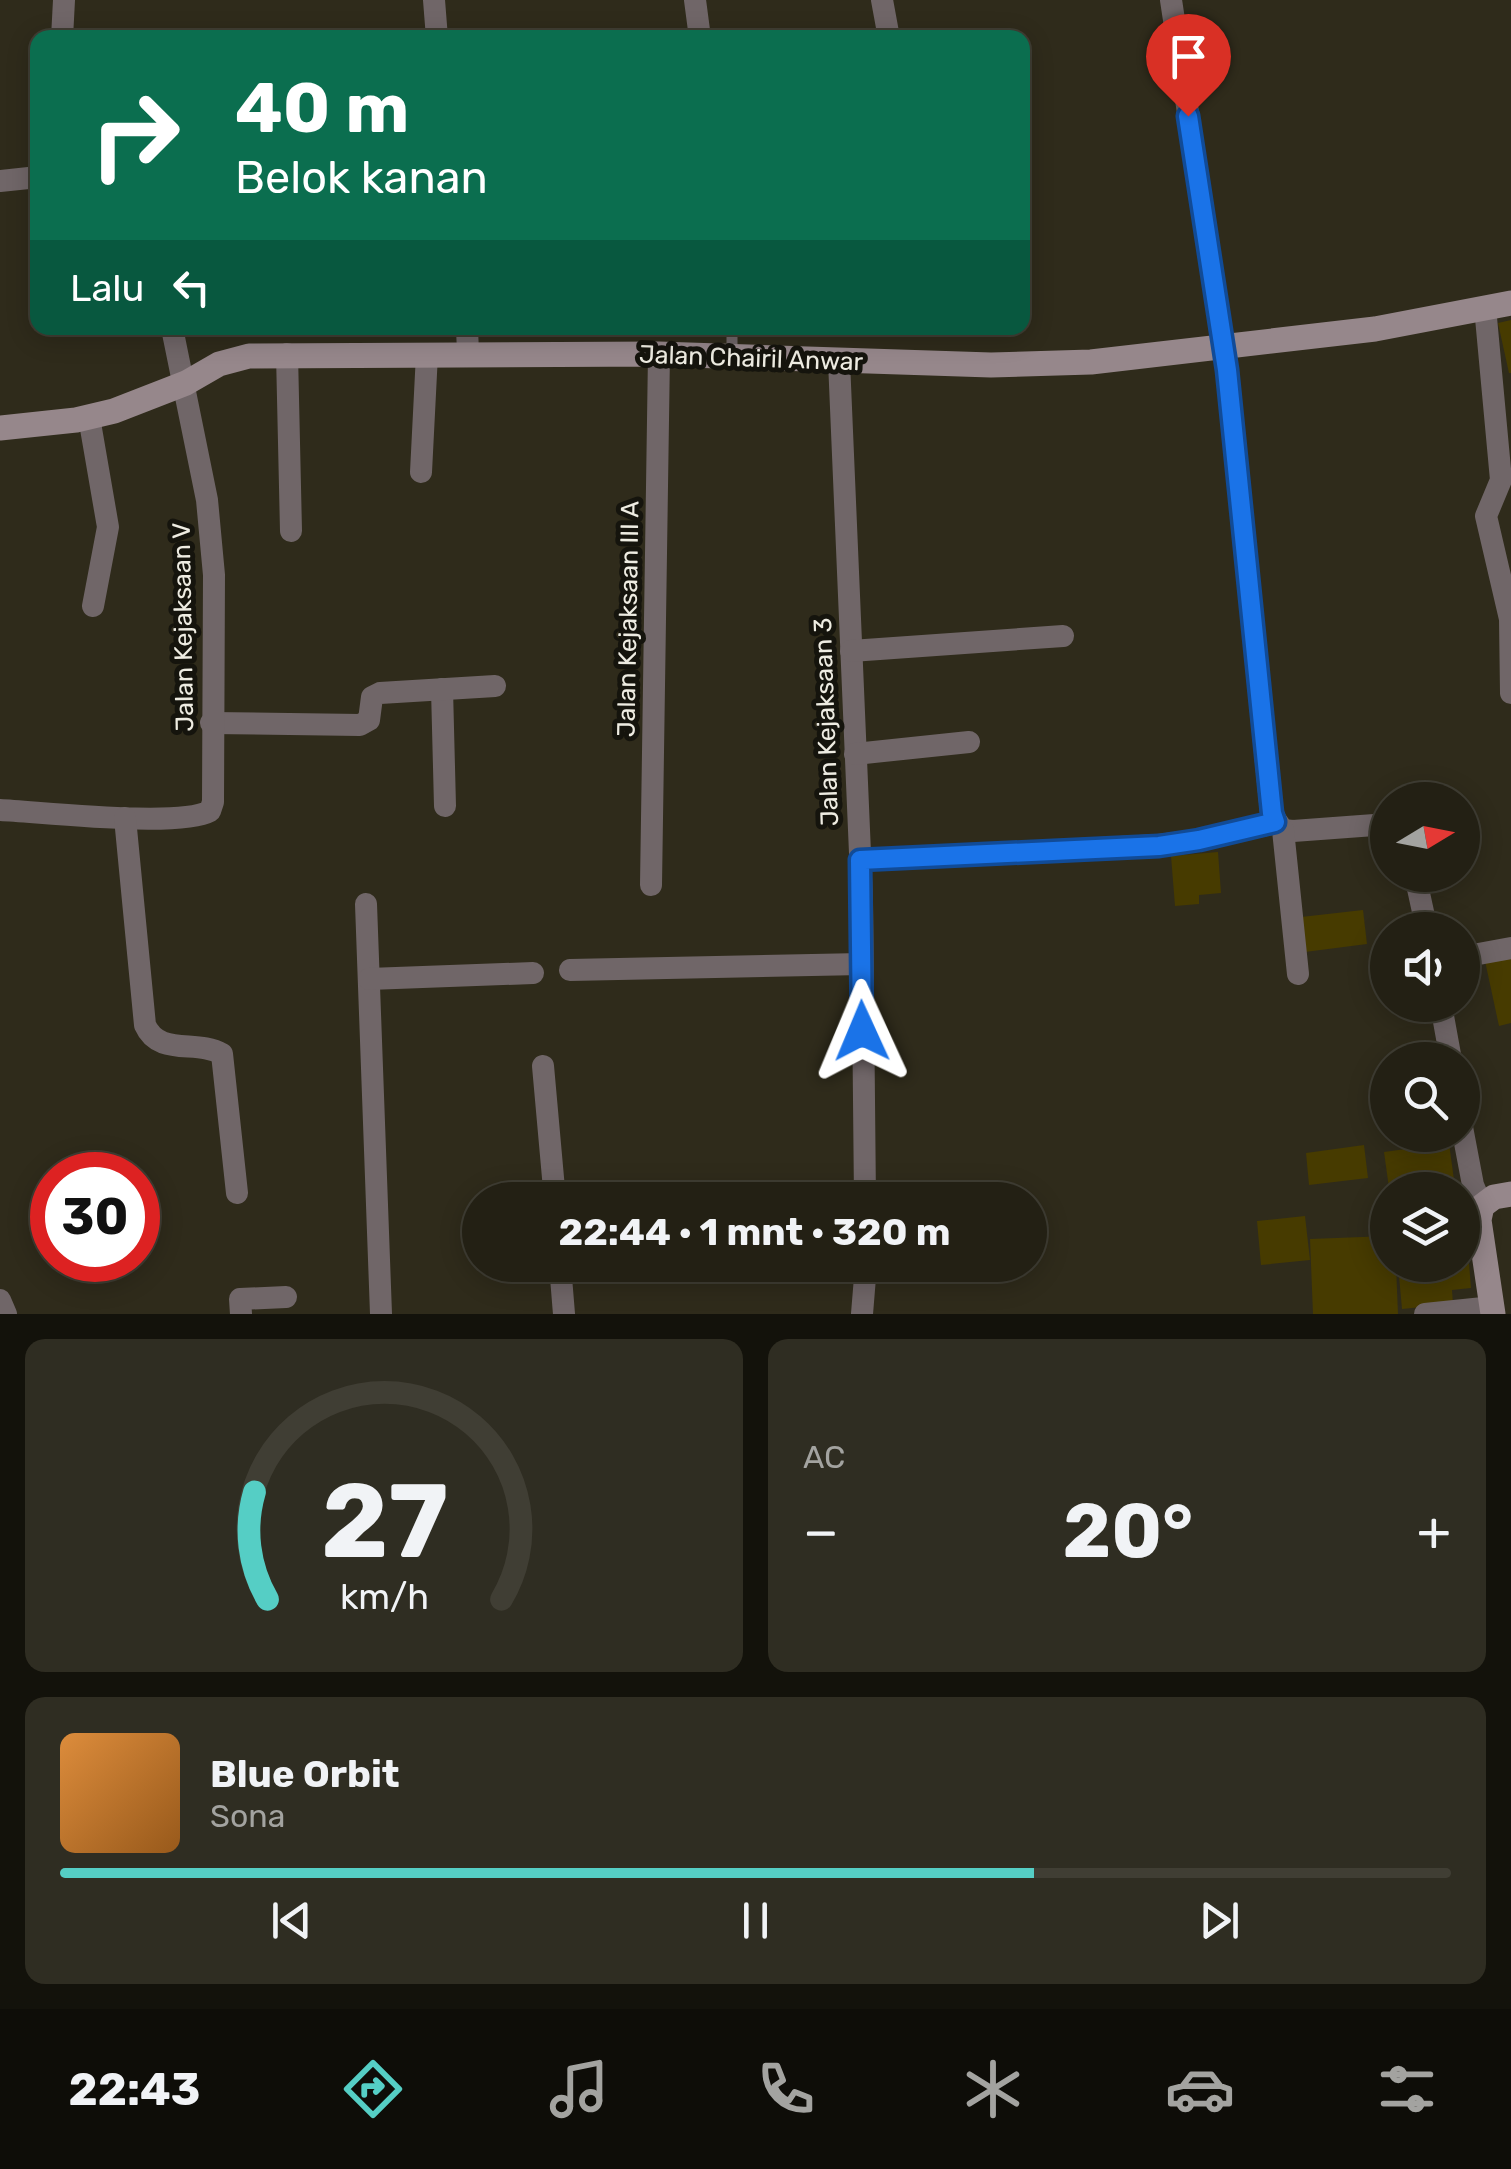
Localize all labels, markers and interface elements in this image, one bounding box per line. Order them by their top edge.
pin [1146,14,1231,117]
icon: arrive [1161,29,1216,84]
text: 40 m [235,67,409,150]
icon: right [70,70,200,200]
text: Belok kanan [235,151,488,204]
icon: left [164,260,219,315]
text: Lalu [70,265,144,311]
street label: Jalan Chairil Anwar [638,340,864,376]
street label: Jalan Kejaksaan III A [611,500,645,737]
street label: Jalan Kejaksaan V [167,522,199,732]
street label: Jalan Kejaksaan 3 [808,617,844,827]
north arrow [1370,782,1480,892]
map controls [1370,782,1480,1282]
button: sound [1370,912,1480,1022]
position arrow [810,979,914,1083]
button: search [1370,1042,1480,1152]
speed limit sign: 30 [30,1152,160,1282]
button: layers [1370,1172,1480,1282]
text: 22:44 · 1 mnt · 320 m [558,1209,951,1255]
text: AC [803,1438,845,1476]
text: 27 [320,1460,448,1583]
text: 20° [1062,1487,1193,1576]
text: − [803,1499,839,1564]
text: + [1417,1499,1451,1564]
text: km/h [339,1576,429,1618]
text: Blue Orbit [210,1751,400,1797]
text: Sona [210,1797,285,1835]
icon: previous [264,1893,319,1948]
icon: pause [728,1893,783,1948]
icon: next [1192,1893,1247,1948]
icon: directions [338,2054,408,2124]
icon: music [544,2054,614,2124]
icon: phone [751,2054,821,2124]
icon: climate [958,2054,1028,2124]
icon: car [1165,2054,1235,2124]
icon: filters [1372,2054,1442,2124]
text: 22:43 [68,2063,201,2116]

